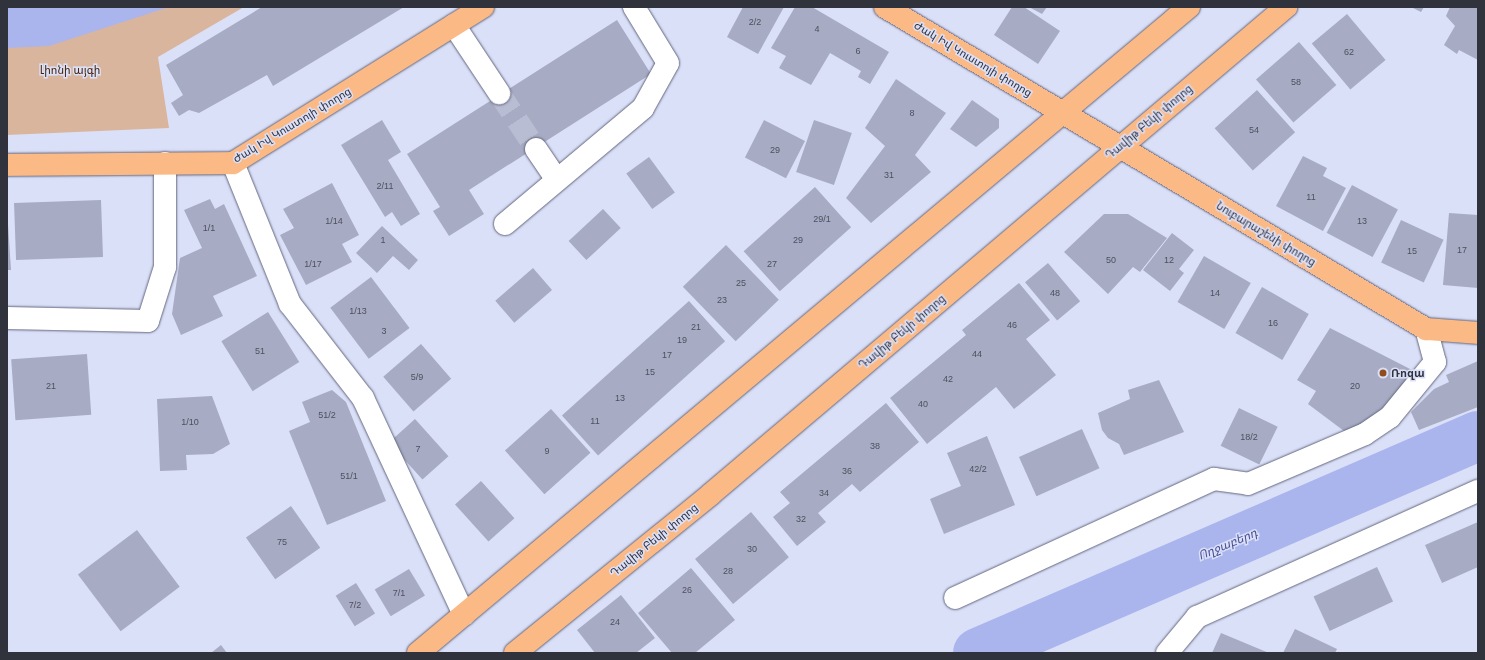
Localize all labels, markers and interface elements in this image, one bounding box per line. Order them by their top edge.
house number: 2/2 [749,17,761,27]
street label: Ժակ Իվ Կուստոյի փողոց [912,18,1034,100]
house number: 4 [814,24,820,34]
house number: 6 [855,46,861,56]
house number: 62 [1344,47,1354,57]
park label: Լիոնի այգի [40,63,100,77]
house number: 58 [1291,77,1301,87]
street label: Դավիթ Բեկի փողոց [1103,82,1195,162]
street label: Ժակ Իվ Կուստոյի փողոց [231,84,353,166]
house number: 8 [909,108,915,118]
house number: 54 [1249,125,1259,135]
house number: 29 [770,145,780,155]
house number: 31 [884,170,894,180]
house number: 2/11 [377,181,393,191]
house number: 11 [1306,192,1316,202]
street label: Նուբարաշենի փողոց [1214,199,1318,269]
house number: 29/1 [813,214,831,224]
house number: 1/14 [325,216,343,226]
house number: 13 [1357,216,1367,226]
house number: 1/1 [203,223,215,233]
house number: 1 [380,235,386,245]
house number: 29 [793,235,803,245]
house number: 17 [1457,245,1467,255]
house number: 15 [1407,246,1417,256]
house number: 50 [1106,255,1116,265]
house number: 12 [1164,255,1174,265]
house number: 1/17 [304,259,322,269]
house number: 27 [767,259,777,269]
house number: 25 [736,278,746,288]
house number: 48 [1050,288,1060,298]
house number: 14 [1210,288,1220,298]
street label: Դավիթ Բեկի փողոց [856,292,948,372]
house number: 23 [717,295,727,305]
house number: 1/13 [349,306,367,316]
house number: 16 [1268,318,1278,328]
house number: 46 [1007,320,1017,330]
house number: 21 [691,322,701,332]
house number: 3 [381,326,387,336]
house number: 19 [677,335,687,345]
house number: 51 [255,346,265,356]
house number: 44 [972,349,982,359]
house number: 17 [662,350,672,360]
place label: Ռոզա [1391,366,1425,380]
house number: 15 [645,367,655,377]
marker: Ռոզա [1378,368,1388,378]
house number: 5/9 [411,372,423,382]
house number: 42 [943,374,953,384]
house number: 21 [46,381,56,391]
house number: 20 [1350,381,1360,391]
house number: 13 [615,393,625,403]
house number: 40 [918,399,928,409]
house number: 51/2 [318,410,336,420]
house number: 11 [590,416,600,426]
house number: 1/10 [181,417,199,427]
house number: 18/2 [1240,432,1258,442]
house number: 38 [870,441,880,451]
house number: 7 [415,444,421,454]
house number: 9 [544,446,550,456]
house number: 42/2 [969,464,987,474]
house number: 36 [842,466,852,476]
house number: 51/1 [340,471,358,481]
house number: 34 [819,488,829,498]
street label: Դավիթ Բեկի փողոց [607,501,701,579]
house number: 32 [796,514,806,524]
water label: Ողջաբերդ [1196,526,1260,564]
house number: 75 [277,537,287,547]
house number: 30 [747,544,757,554]
house number: 28 [723,566,733,576]
house number: 26 [682,585,692,595]
house number: 7/1 [393,588,405,598]
house number: 7/2 [349,600,361,610]
house number: 24 [610,617,620,627]

